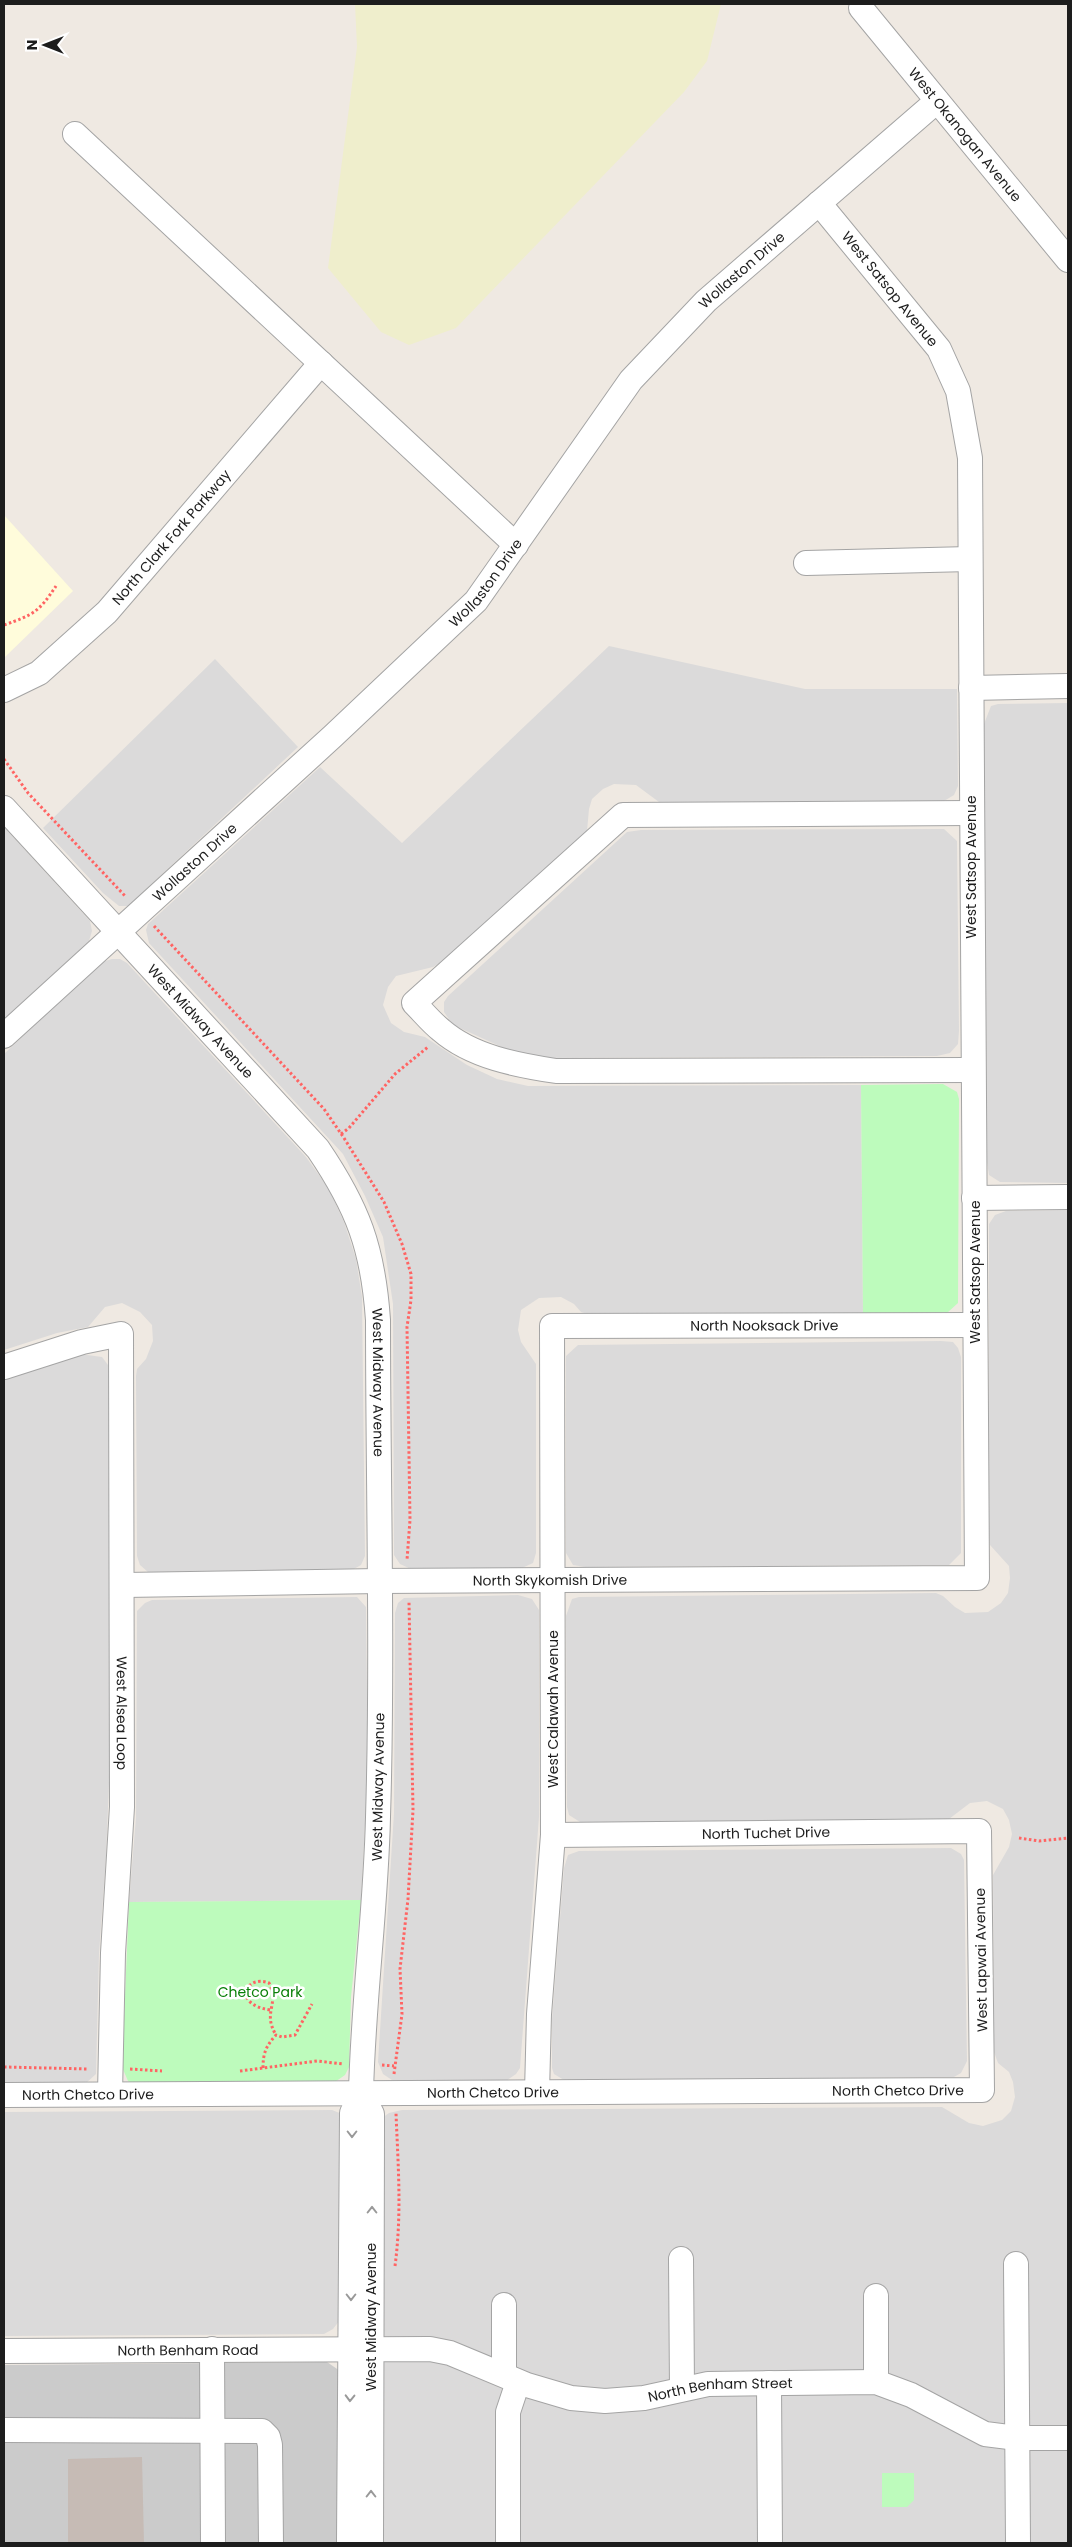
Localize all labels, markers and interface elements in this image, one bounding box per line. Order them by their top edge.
north arrow [20,20,70,70]
text: N [22,40,42,50]
street label: West Okanogan Avenue [904,63,1026,206]
street label: Wollaston Drive [694,227,789,313]
street label: West Satsop Avenue [837,227,943,351]
street label: North Clark Fork Parkway [107,465,235,609]
street label: Wollaston Drive [444,534,527,632]
street label: West Satsop Avenue [961,795,981,939]
street label: Wollaston Drive [148,818,242,906]
street label: West Midway Avenue [143,960,258,1083]
street label: West Satsop Avenue [965,1200,985,1344]
street label: West Midway Avenue [367,1307,389,1457]
street label: North Nooksack Drive [690,1315,839,1336]
street label: North Skykomish Drive [473,1570,628,1591]
street label: West Calawah Avenue [543,1630,563,1788]
street label: West Alsea Loop [112,1656,132,1770]
street label: West Midway Avenue [367,1712,389,1861]
street label: North Tuchet Drive [702,1822,831,1844]
street label: West Lapwai Avenue [970,1887,992,2032]
park label: Chetco Park [218,1982,303,2002]
street label: North Chetco Drive [832,2080,964,2101]
street label: North Chetco Drive [427,2082,559,2103]
street label: North Chetco Drive [22,2084,154,2105]
one-way arrow [347,2131,357,2139]
one-way arrow [367,2205,377,2213]
street label: West Midway Avenue [361,2242,381,2391]
one-way arrow [346,2294,356,2301]
street label: North Benham Road [117,2340,259,2360]
street label: North Benham Street [646,2373,793,2407]
one-way arrow [345,2394,355,2402]
one-way arrow [366,2490,376,2498]

